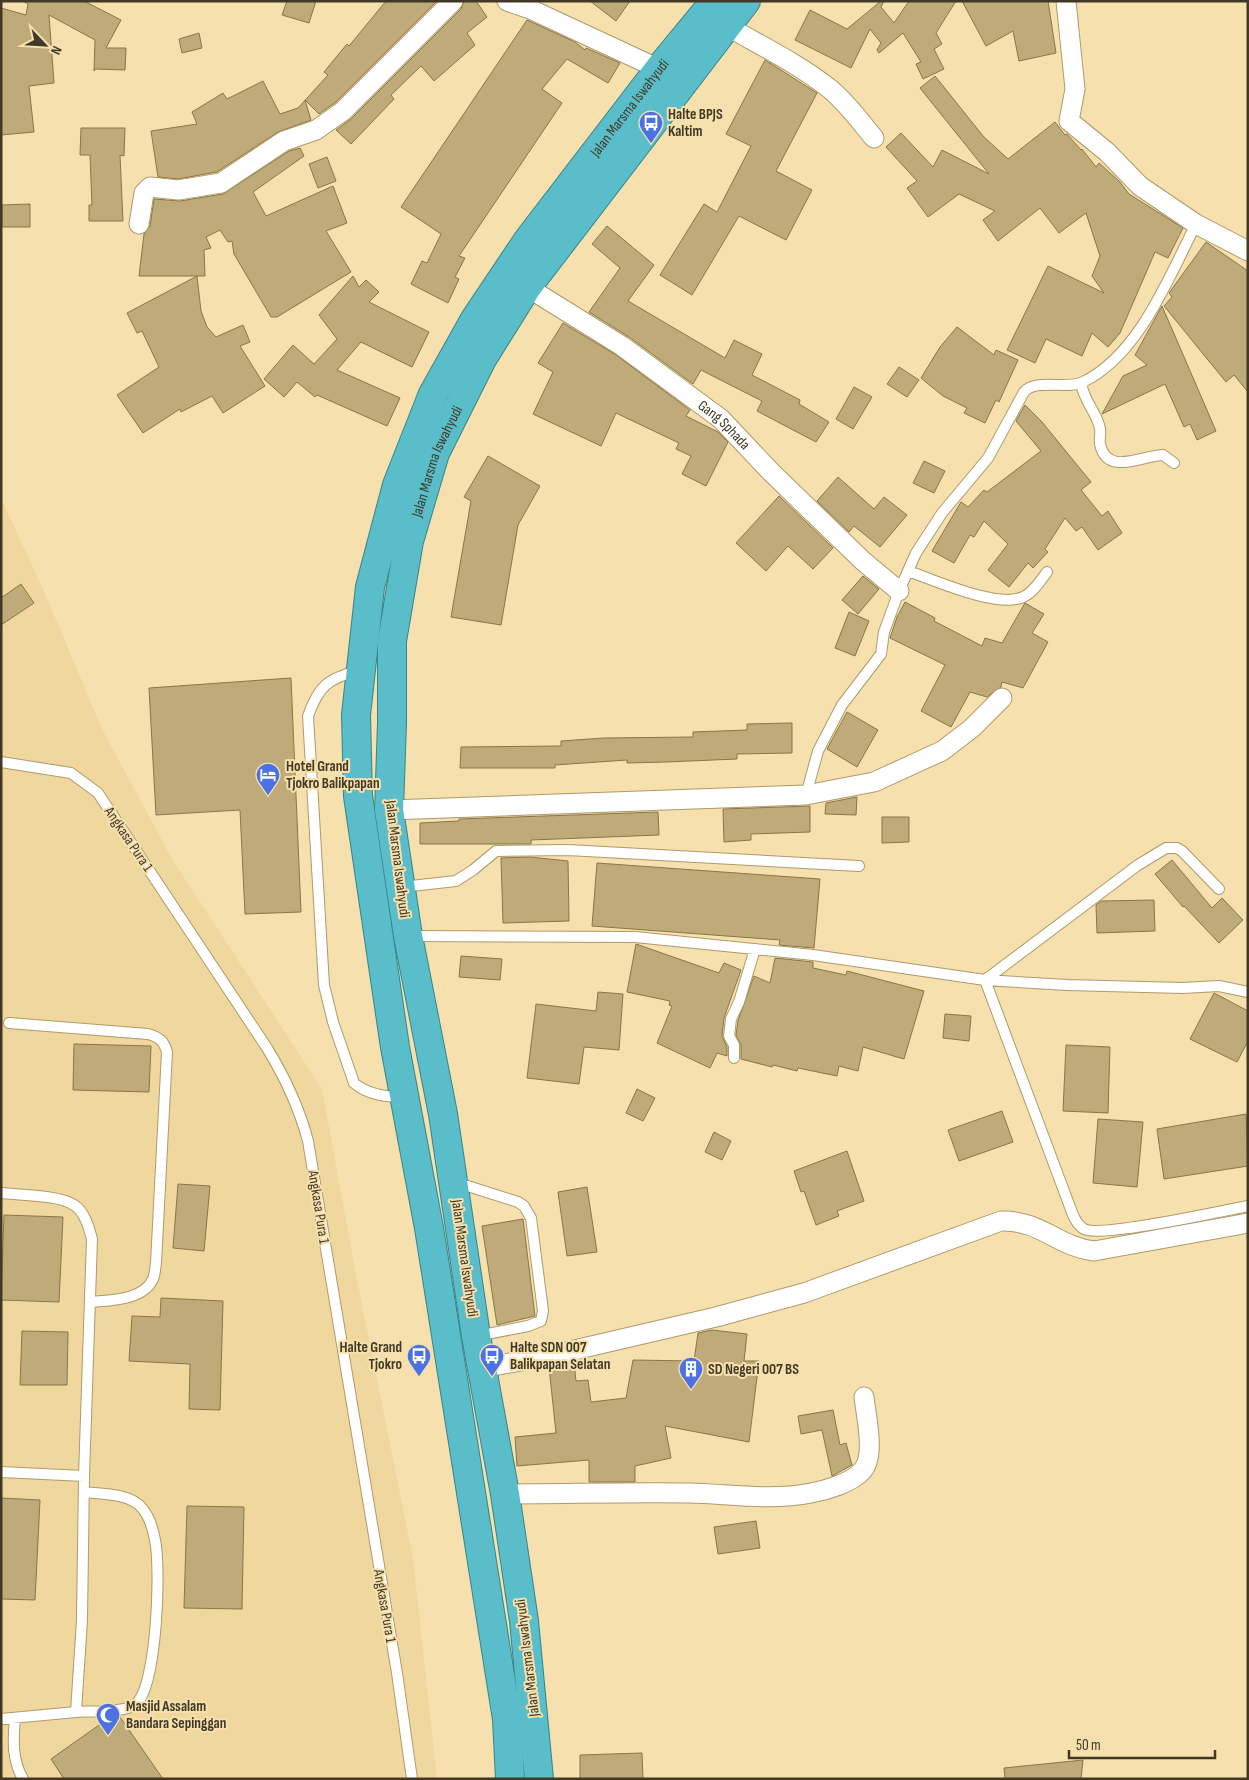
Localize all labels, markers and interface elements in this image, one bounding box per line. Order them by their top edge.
north arrow [20,20,70,70]
text: N [47,43,66,57]
street label: Jalan Marsma Iswahyudi [586,55,673,162]
place label: Halte BPJS Kaltim [668,105,723,141]
bus stop icon: Halte BPJS Kaltim [638,110,664,144]
street label: Gang Sphada [694,396,754,454]
street label: Jalan Marsma Iswahyudi [407,402,467,520]
place label: Hotel Grand Tjokro Balikpapan [286,757,380,793]
hotel icon: Hotel Grand Tjokro Balikpapan [255,762,281,796]
street label: Jalan Marsma Iswahyudi [381,798,414,919]
street label: Angkasa Pura 1 [99,802,158,876]
street label: Angkasa Pura 1 [303,1168,334,1246]
street label: Jalan Marsma Iswahyudi [447,1197,482,1318]
place label: Halte Grand Tjokro [340,1338,402,1374]
place label: Halte SDN 007 Balikpapan Selatan [510,1338,610,1374]
bus stop icon: Halte Grand Tjokro [406,1343,432,1377]
bus stop icon: Halte SDN 007 Balikpapan Selatan [479,1343,505,1377]
building icon: SD Negeri 007 BS [678,1356,704,1390]
place label: SD Negeri 007 BS [708,1360,799,1379]
street label: Angkasa Pura 1 [369,1567,400,1645]
street label: Jalan Marsma Iswahyudi [511,1598,544,1719]
place label: Masjid Assalam Bandara Sepinggan [126,1697,226,1733]
mosque icon: Masjid Assalam Bandara Sepinggan [95,1702,121,1736]
scale bar [1069,1728,1215,1760]
text: 50 m [1076,1736,1101,1755]

